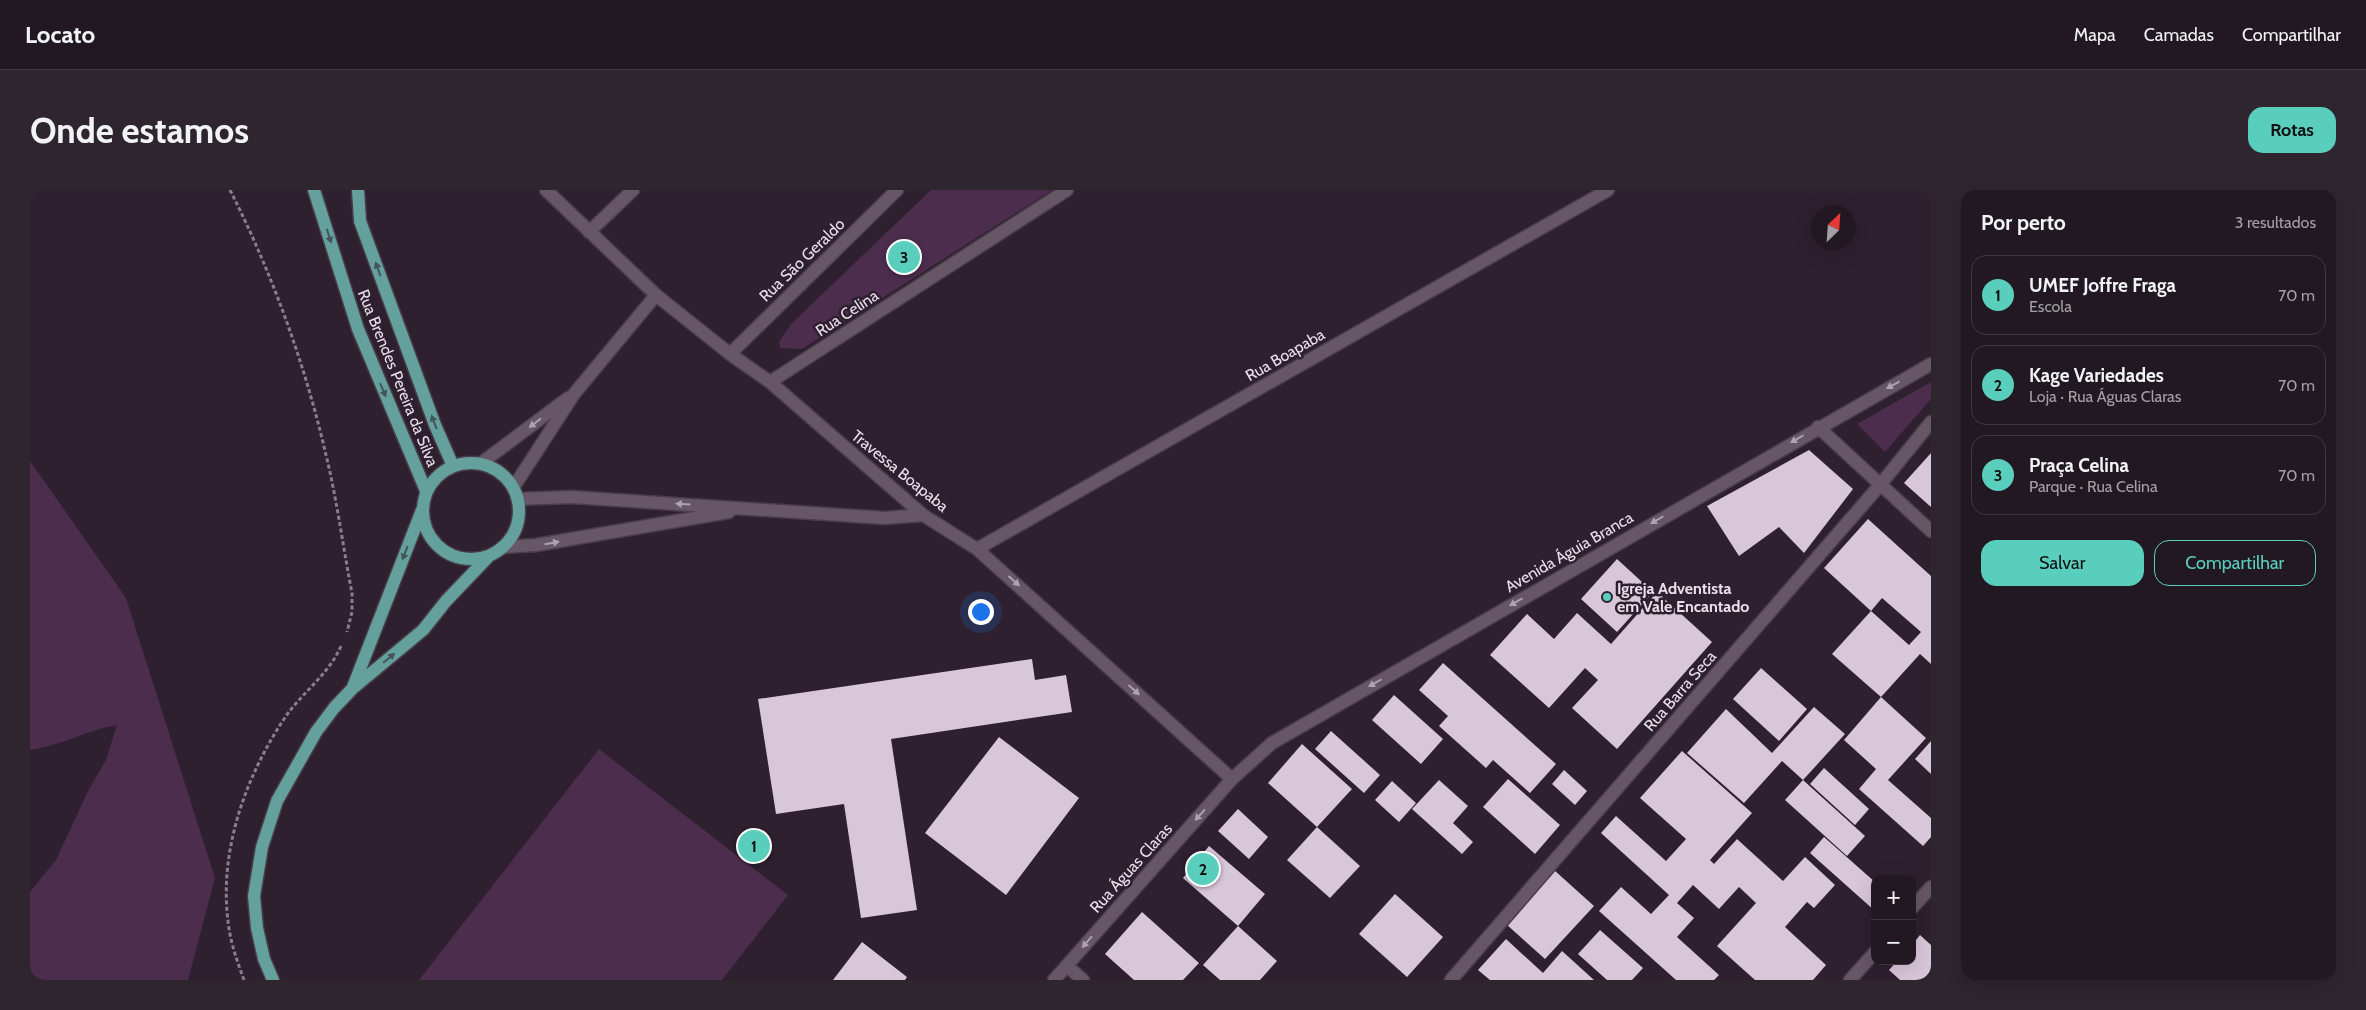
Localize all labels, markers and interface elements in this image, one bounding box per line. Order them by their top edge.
text: Locato [25,20,95,49]
text: Mapa [2074,24,2116,46]
text: Camadas [2144,24,2214,46]
text: Compartilhar [2242,24,2341,46]
button: Rotas [2248,107,2336,153]
text: Onde estamos [30,109,249,152]
north arrow [1811,205,1856,250]
text: Por perto [1981,210,2066,235]
text: 3 resultados [2235,213,2316,232]
street label: Rua São Geraldo [755,214,849,306]
one-way arrow [325,229,333,244]
pin: 3 [888,238,920,276]
one-way arrow [374,261,382,276]
text: UMEF Joffre Fraga [2029,274,2176,297]
street label: Rua Celina [812,286,882,340]
text: 1 [1995,286,2001,305]
text: 70 m [2278,286,2315,305]
street label: Rua Brendes Pereira da Silva [354,287,442,470]
text: Escola [2029,297,2072,316]
street label: Rua Boapaba [1242,325,1328,385]
text: Kage Variedades [2029,364,2164,387]
text: 2 [1994,376,2002,395]
text: 70 m [2278,376,2315,395]
one-way arrow [1886,381,1900,389]
one-way arrow [379,382,387,397]
text: Loja · Rua Águas Claras [2029,387,2181,406]
one-way arrow [430,414,437,429]
one-way arrow [529,417,542,428]
street label: Travessa Boapaba [848,426,952,516]
one-way arrow [1790,435,1805,443]
text: Praça Celina [2029,454,2129,477]
text: 3 [1994,466,2002,485]
text: 70 m [2278,466,2315,485]
text: Parque · Rua Celina [2029,477,2158,496]
one-way arrow [675,500,691,508]
street label: Avenida Águia Branca [1502,508,1637,596]
one-way arrow [1650,516,1663,525]
one-way arrow [544,538,560,546]
button: Salvar [1981,540,2144,586]
button: Compartilhar [2154,540,2316,586]
one-way arrow [401,546,409,561]
one-way arrow [1007,575,1019,587]
place label: Igreja Adventista em Vale Encantado [1617,579,1750,616]
marker: Igreja Adventista em Vale Encantado [1601,591,1613,603]
one-way arrow [1509,597,1522,606]
your location [968,599,994,625]
street label: Rua Barra Seca [1640,647,1720,735]
one-way arrow [383,653,395,664]
one-way arrow [1368,679,1383,687]
one-way arrow [1128,684,1140,696]
one-way arrow [1194,809,1205,822]
street label: Rua Águas Claras [1086,819,1176,917]
pin: 1 [738,827,770,865]
pin: 2 [1187,850,1219,888]
map controls [1871,875,1916,965]
button: + [1871,875,1916,920]
button: − [1871,920,1916,965]
one-way arrow [1081,936,1093,948]

